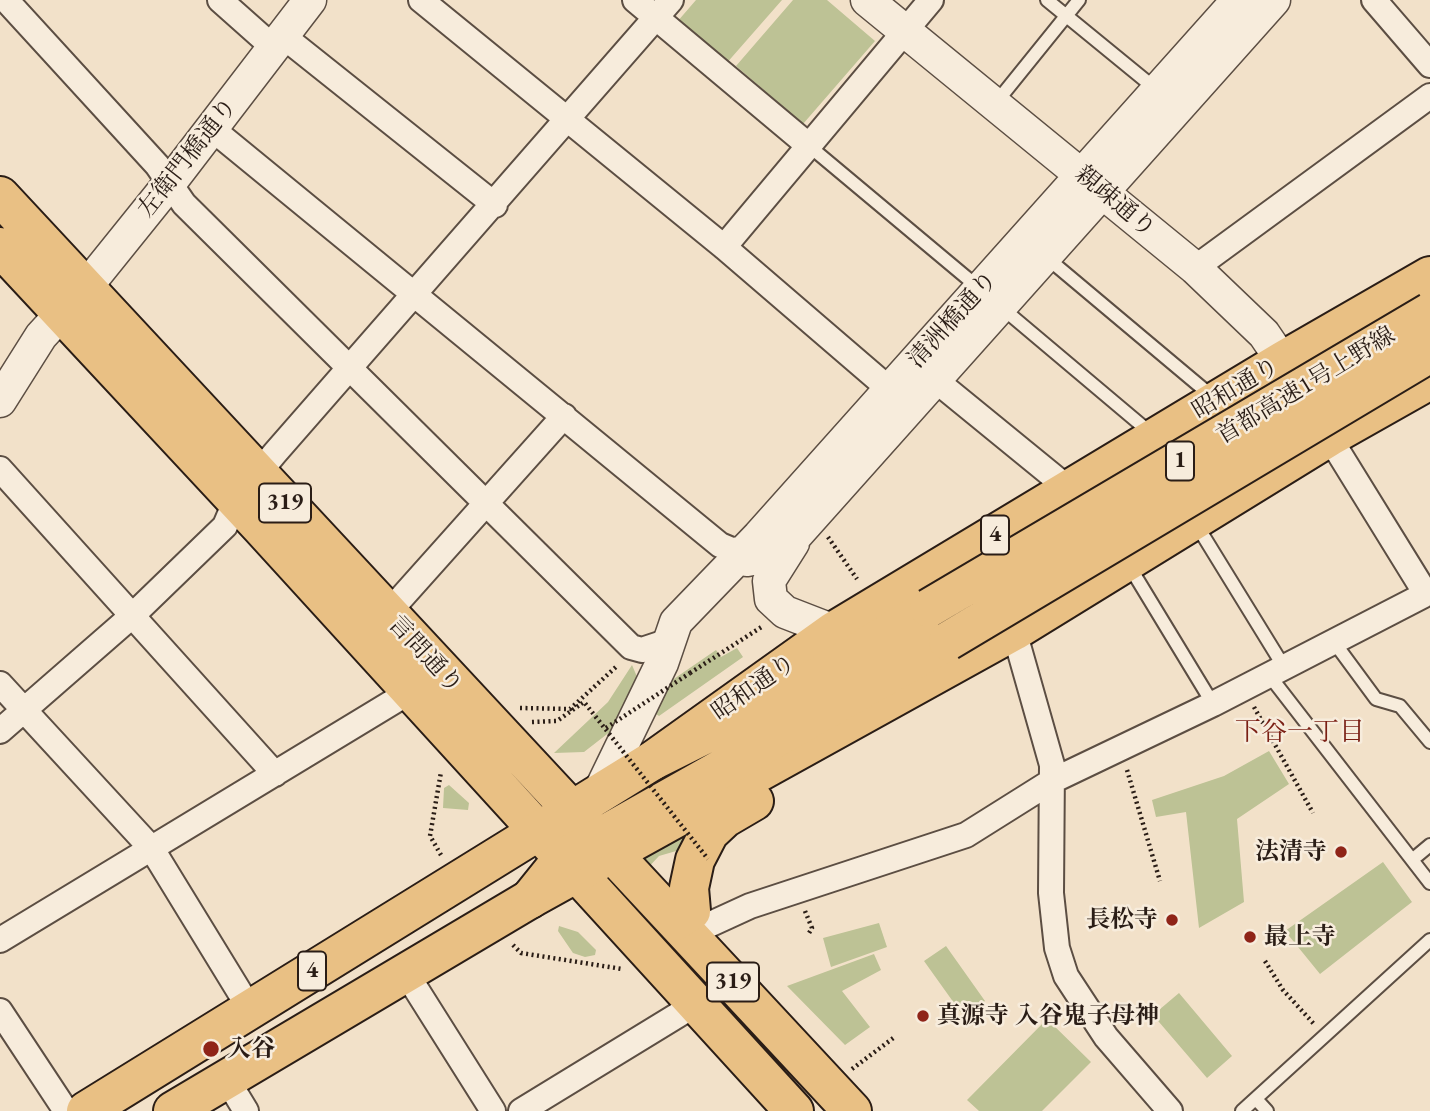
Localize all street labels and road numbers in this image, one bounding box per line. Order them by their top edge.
street label: 左衛門橋通り [132,92,244,224]
street label: 親疎通り [1069,160,1161,244]
street label: 清洲橋通り [902,266,1004,374]
street label: 首都高速1号上野線 [1211,321,1401,451]
street label: 昭和通り [1187,352,1285,426]
road number: 1 [1166,442,1194,481]
road number: 319 [259,484,311,523]
road number: 4 [981,516,1009,554]
street label: 言問通り [382,610,468,700]
street label: 昭和通り [706,649,802,727]
road number: 4 [298,952,326,990]
road number: 319 [707,962,759,1001]

